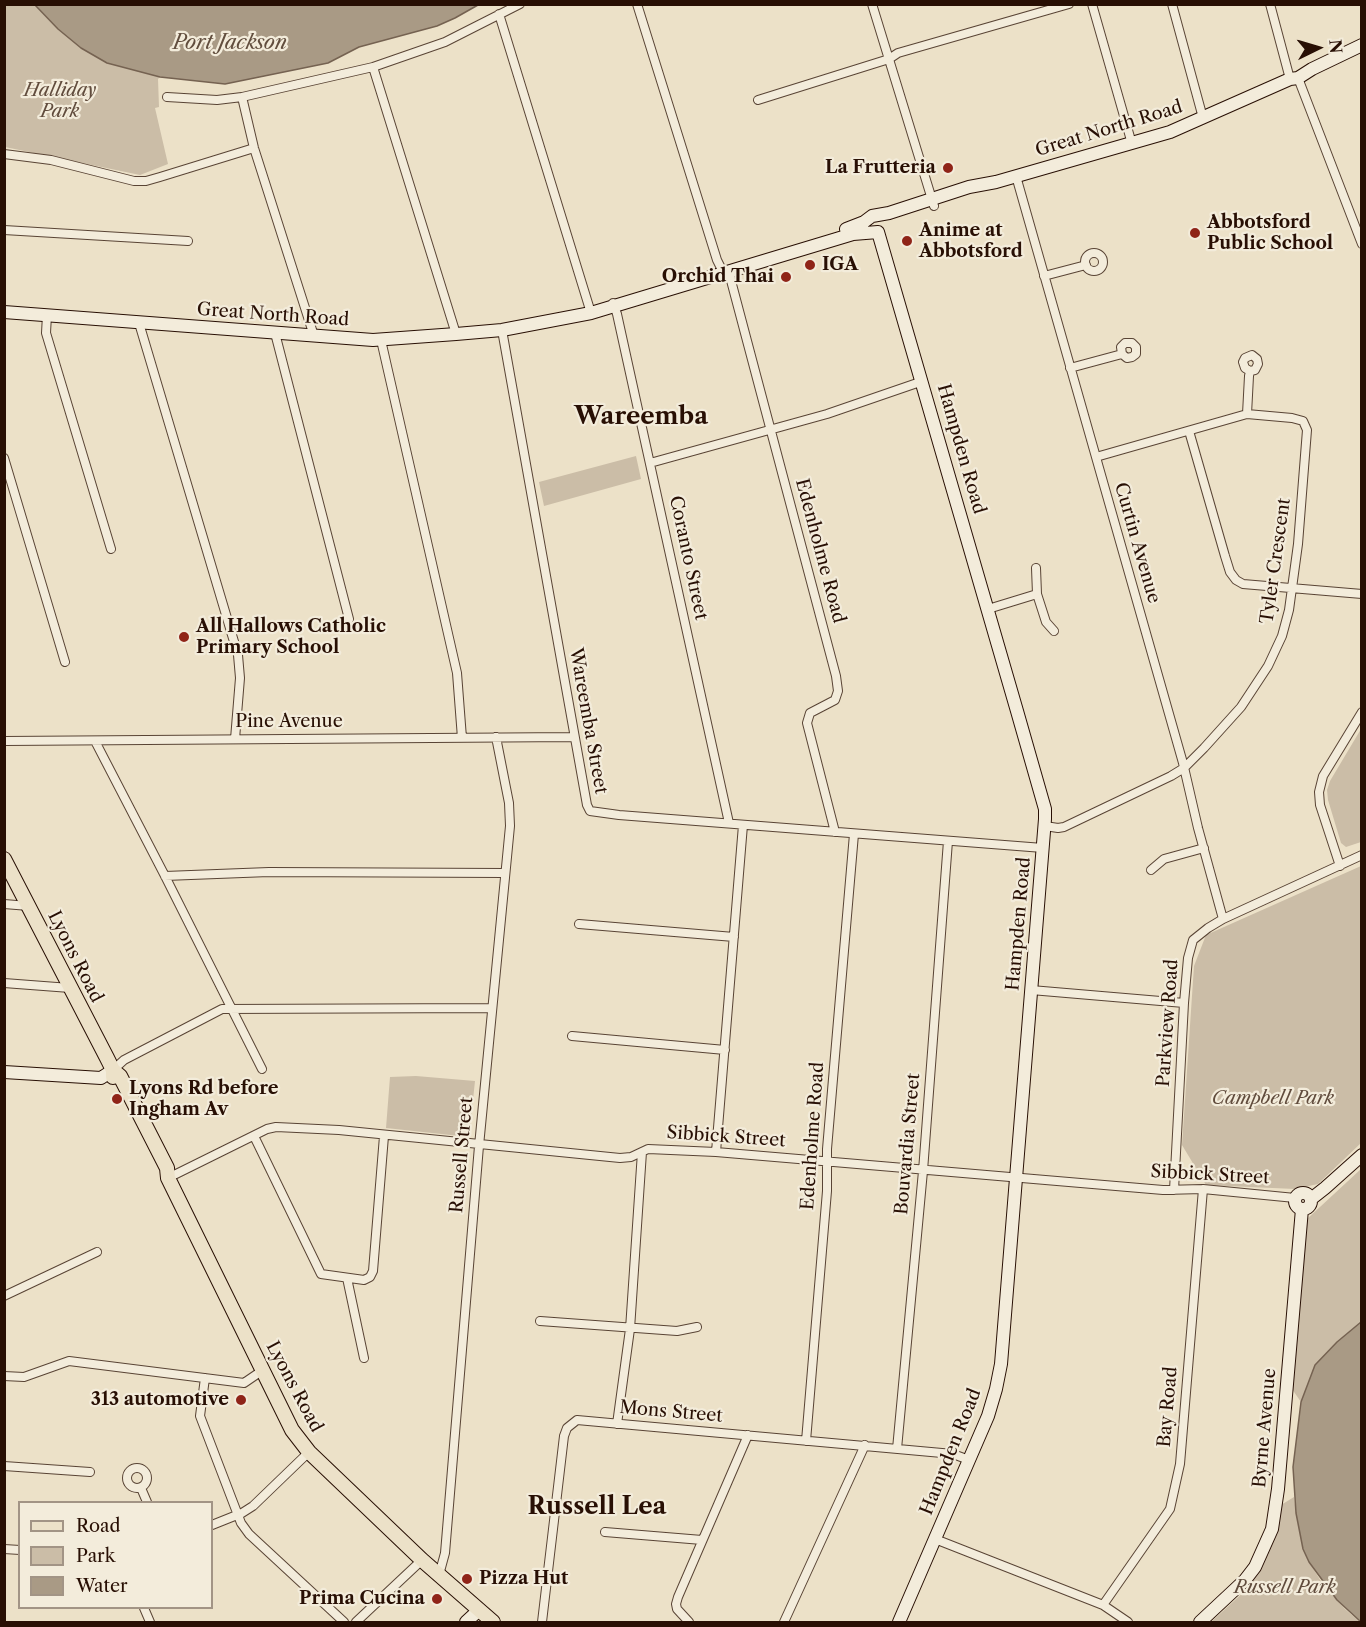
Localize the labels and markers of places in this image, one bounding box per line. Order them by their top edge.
place label: La Frutteria [825,157,936,179]
marker: La Frutteria [941,161,955,175]
place label: Abbotsford Public School [1207,212,1333,254]
place label: Anime at Abbotsford [919,220,1023,262]
marker: Abbotsford Public School [1188,226,1202,240]
marker: Anime at Abbotsford [900,234,914,248]
place label: IGA [822,254,858,276]
marker: IGA [803,258,817,272]
place label: Orchid Thai [662,266,774,288]
marker: Orchid Thai [779,270,793,284]
place label: All Hallows Catholic Primary School [196,616,386,658]
marker: All Hallows Catholic Primary School [177,630,191,644]
place label: Lyons Rd before Ingham Av [129,1078,279,1120]
marker: Lyons Rd before Ingham Av [110,1092,124,1106]
place label: 313 automotive [91,1389,229,1411]
marker: 313 automotive [234,1393,248,1407]
place label: Pizza Hut [479,1568,568,1590]
marker: Pizza Hut [460,1572,474,1586]
place label: Prima Cucina [299,1588,425,1610]
marker: Prima Cucina [430,1592,444,1606]

